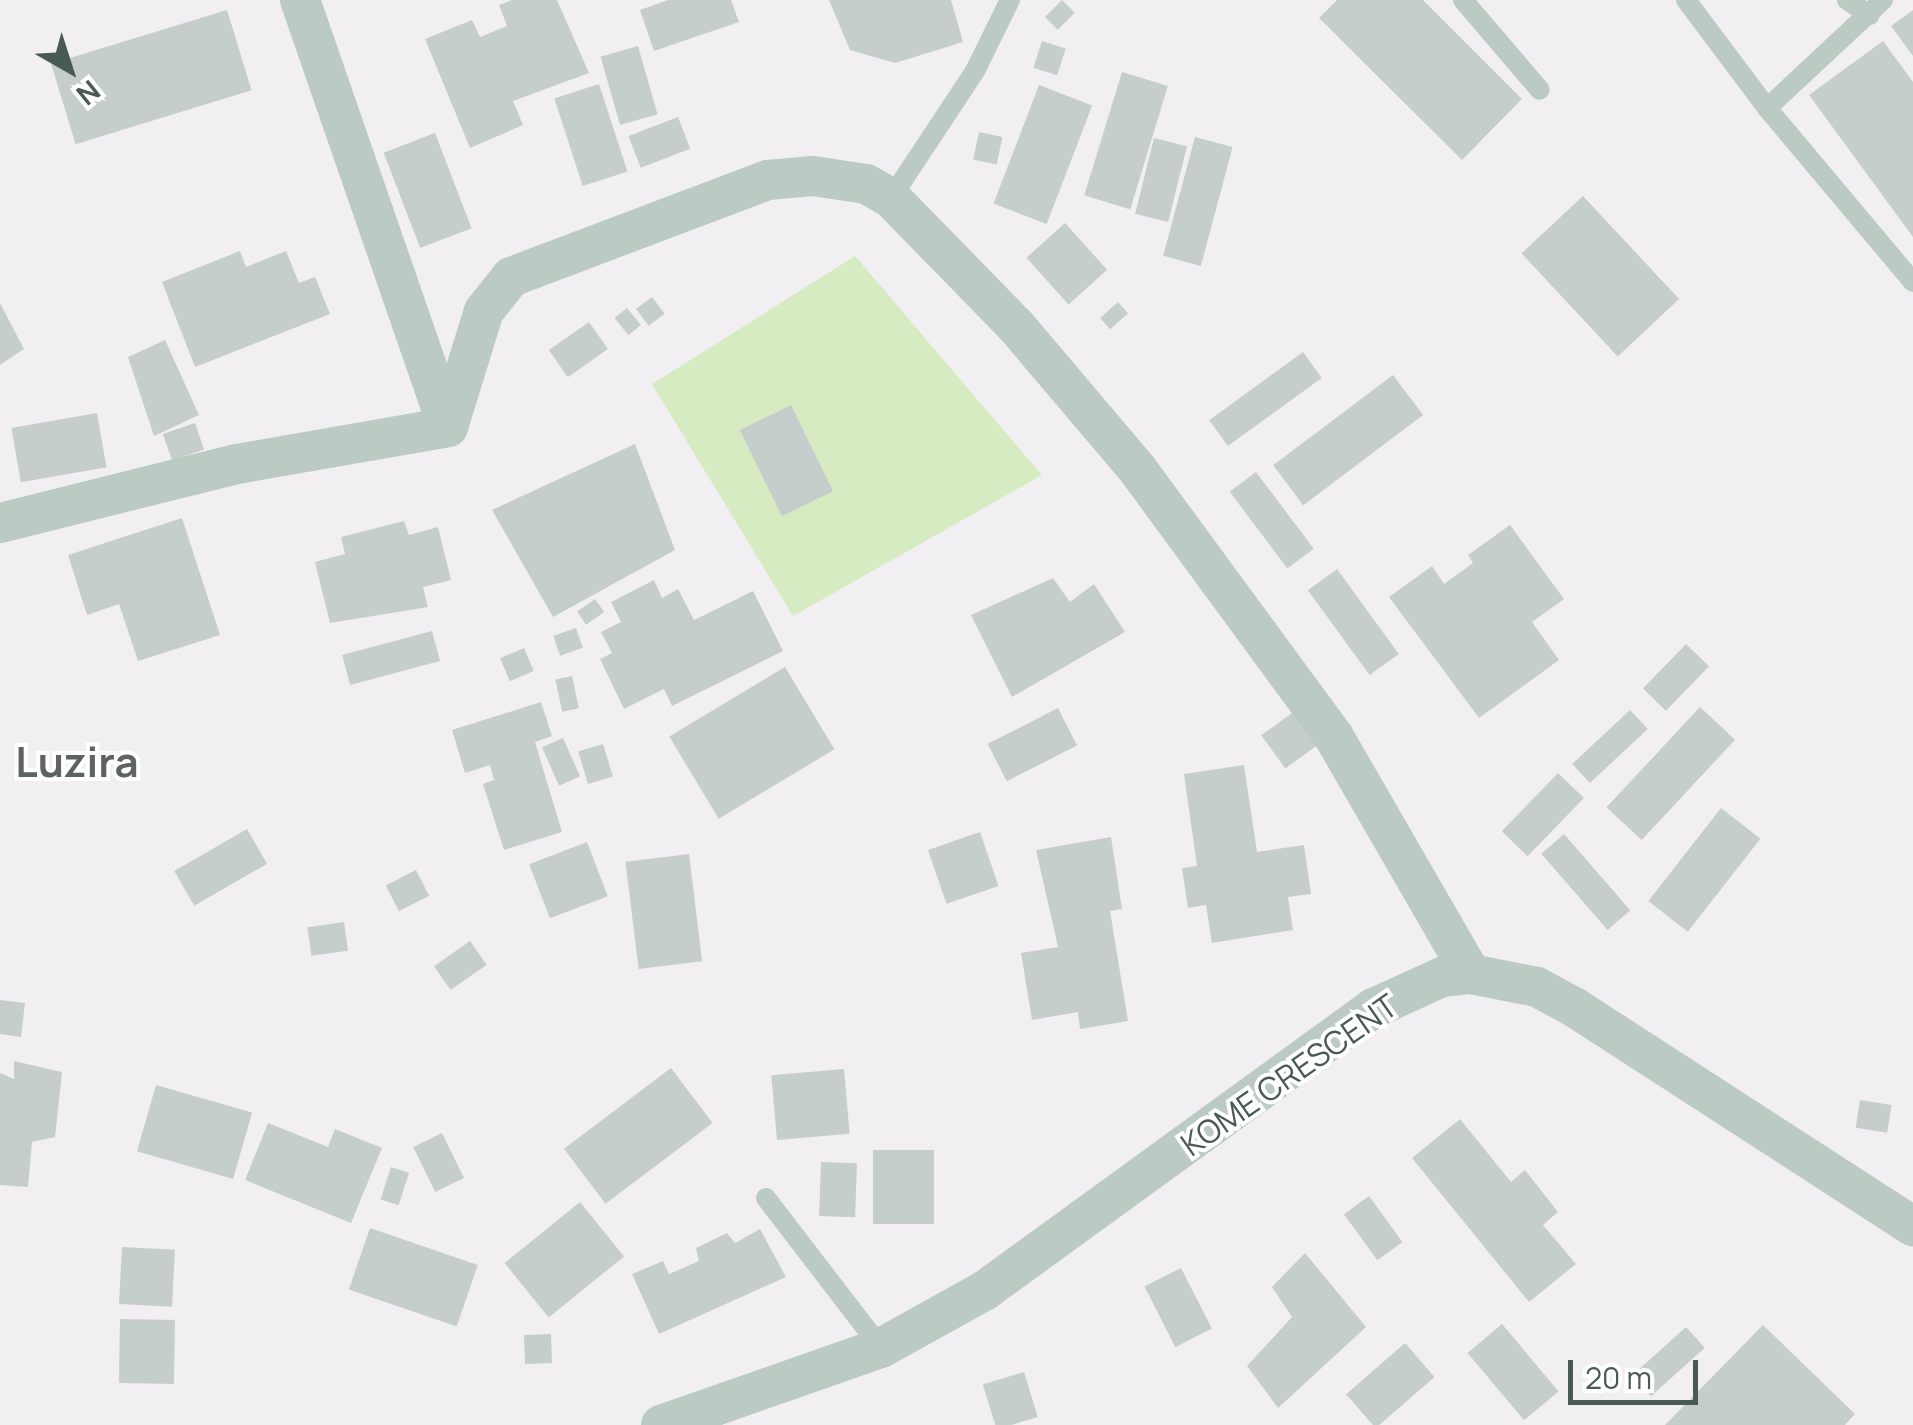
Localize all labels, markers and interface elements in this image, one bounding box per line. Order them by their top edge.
north arrow [20,20,120,120]
text: N [69,72,109,114]
district label: Luzira [15,736,139,786]
street label: KOME CRESCENT [1174,986,1404,1164]
scale bar [1573,1340,1703,1402]
text: 20 m [1585,1357,1652,1398]

